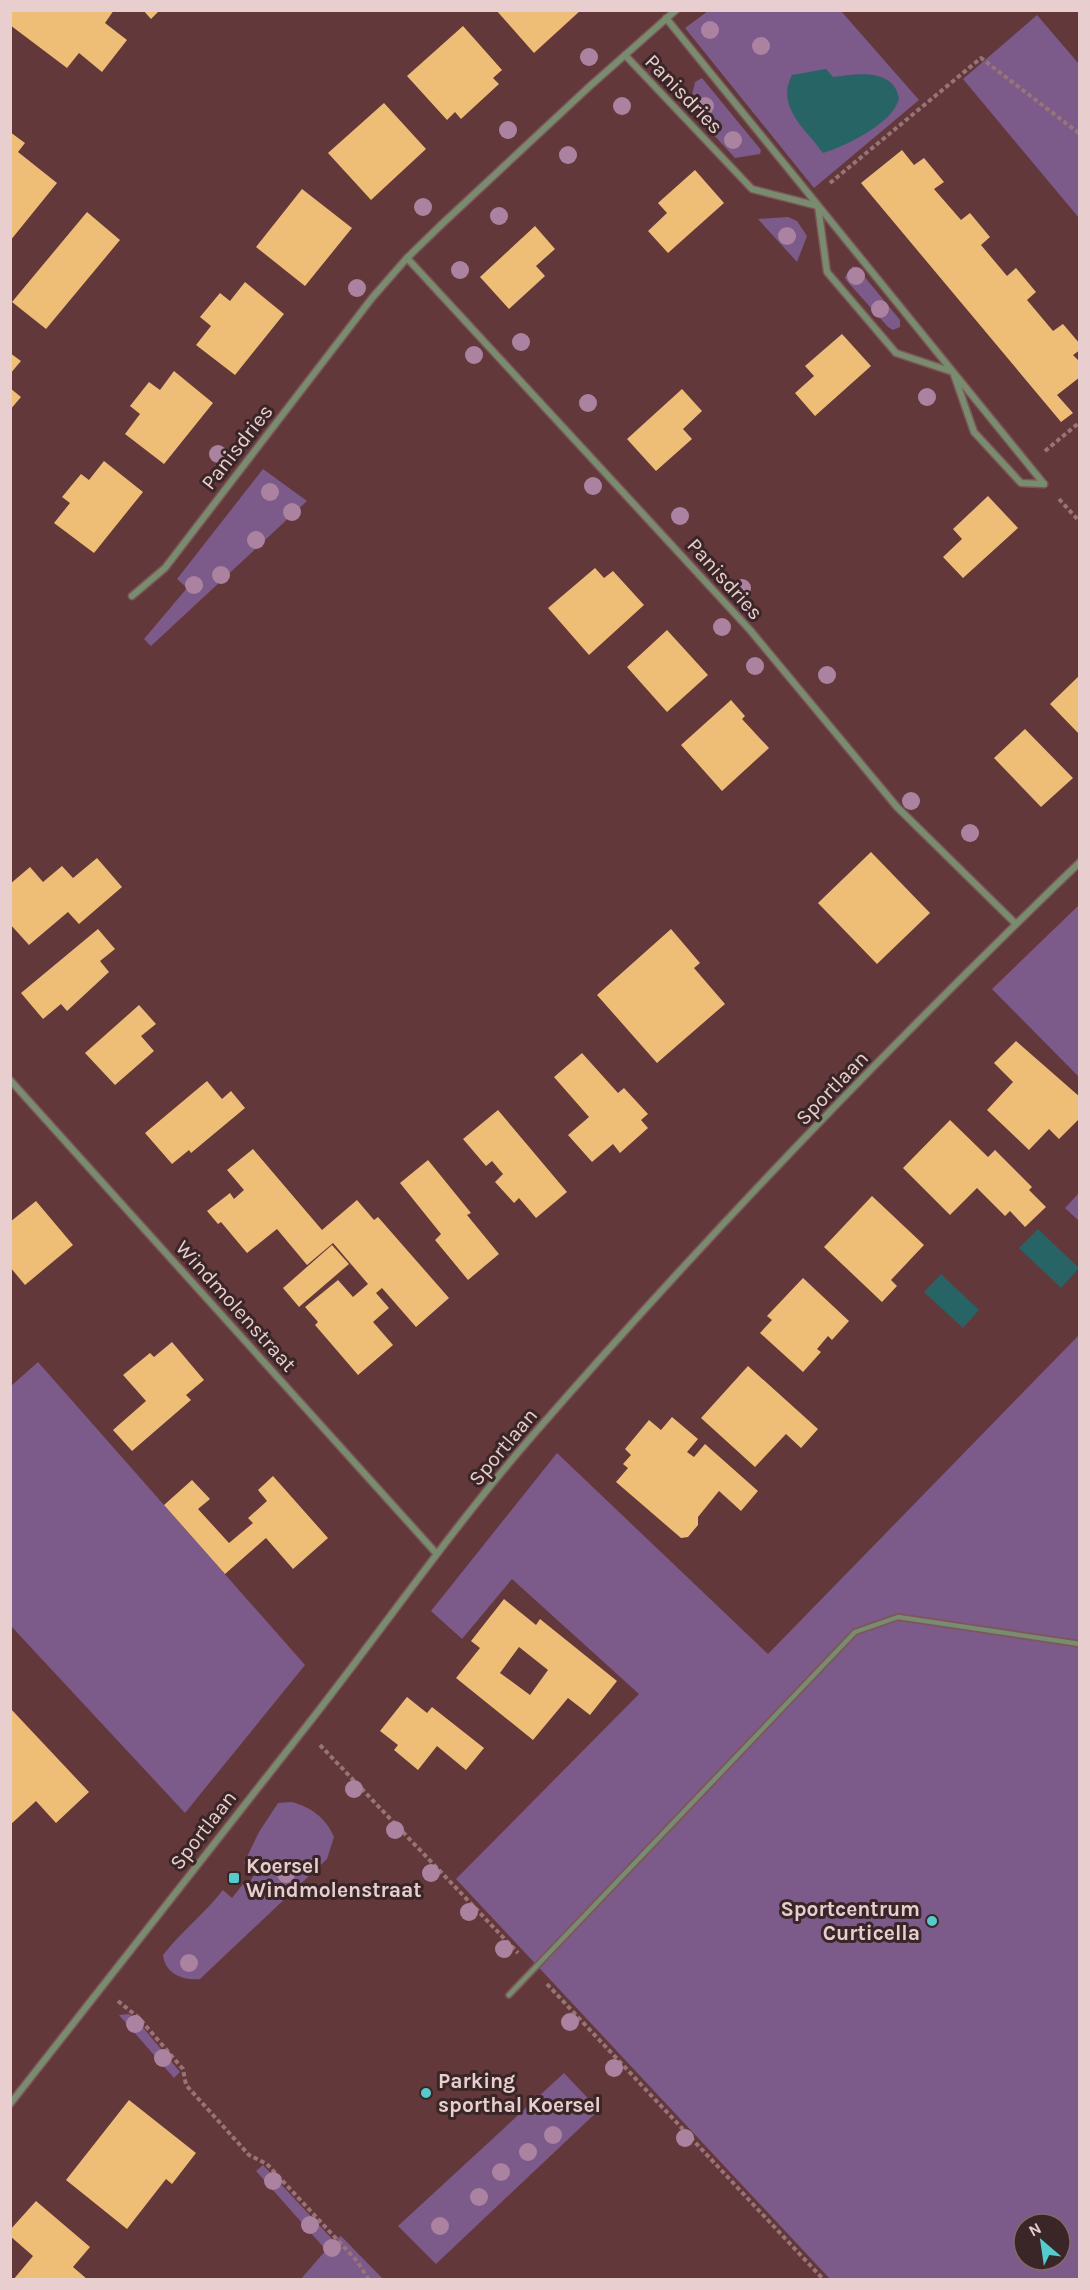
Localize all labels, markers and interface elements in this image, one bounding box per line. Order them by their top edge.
street label: Panisdries [640,49,728,139]
street label: Panisdries [196,400,278,494]
street label: Panisdries [682,533,768,625]
street label: Sportlaan [791,1046,873,1130]
street label: Windmolenstraat [171,1235,301,1377]
street label: Sportlaan [464,1403,542,1491]
street label: Sportlaan [165,1786,241,1874]
place label: Koersel Windmolenstraat [246,1854,422,1902]
marker: Koersel Windmolenstraat [227,1871,241,1885]
place label: Sportcentrum Curticella [780,1897,920,1945]
marker: Sportcentrum Curticella [925,1914,939,1928]
place label: Parking sporthal Koersel [438,2069,601,2117]
marker: Parking sporthal Koersel [419,2086,433,2100]
north arrow [1012,2212,1072,2272]
text: N [1025,2218,1045,2240]

